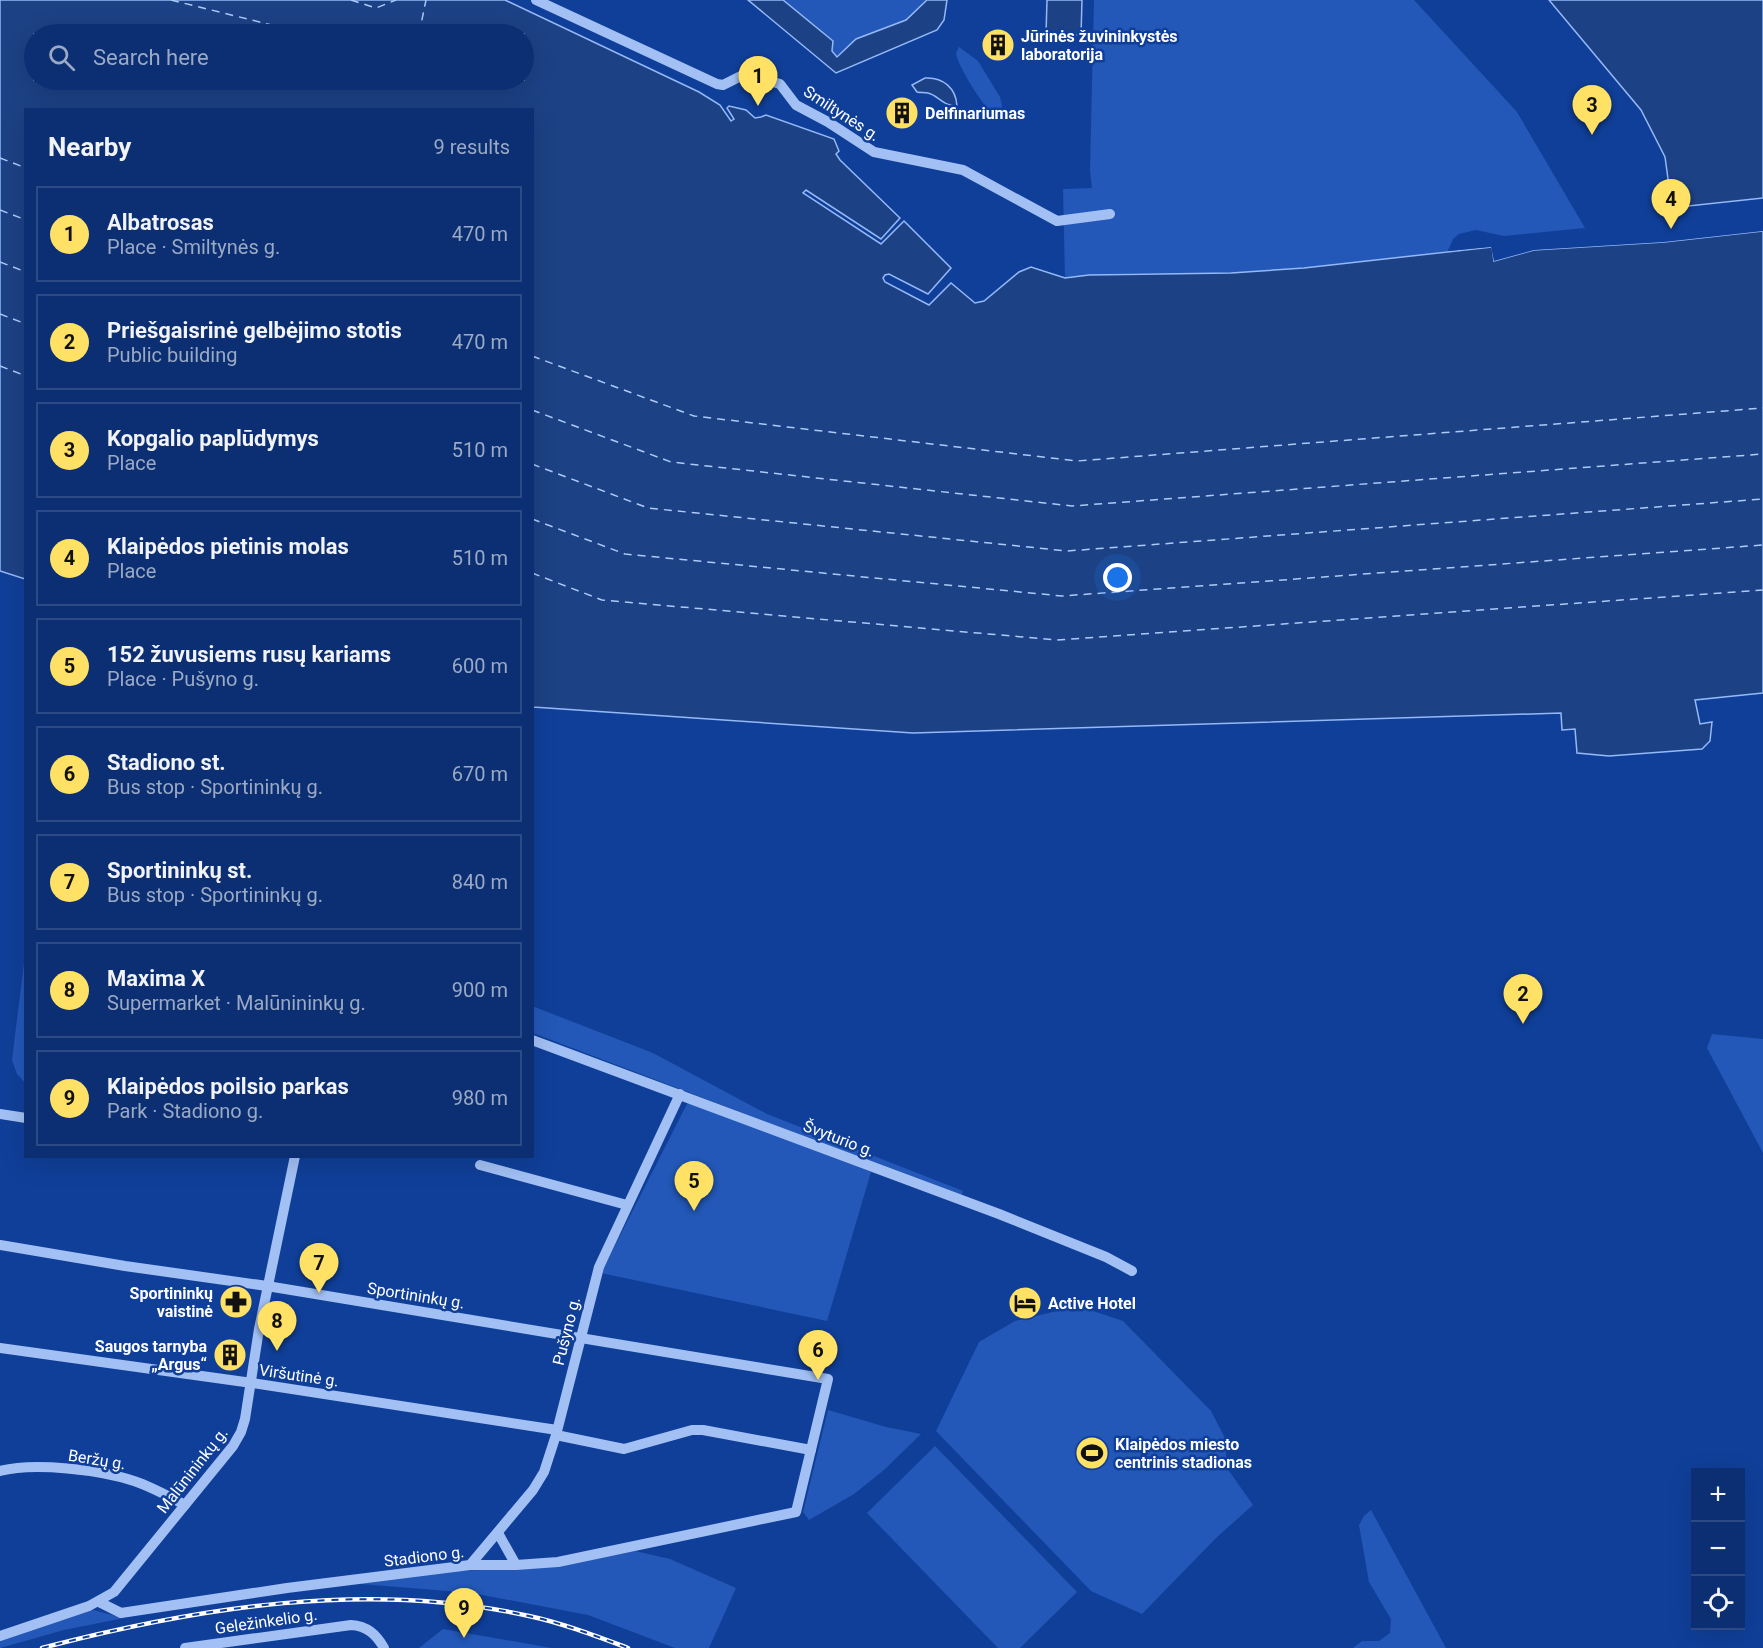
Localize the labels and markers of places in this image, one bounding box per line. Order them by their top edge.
building icon: Jūrinės žuvininkystės laboratorija [980,27,1016,63]
place label: Jūrinės žuvininkystės laboratorija [1021,27,1178,64]
pin: 1 [738,57,777,106]
pin: 3 [1572,86,1612,135]
building icon: Delfinariumas [884,95,920,131]
place label: Delfinariumas [925,104,1025,123]
pin: 4 [1652,180,1690,229]
pin: 2 [1504,974,1543,1024]
pin: 5 [674,1162,714,1211]
pin: 7 [300,1244,338,1293]
place label: Sportininkų vaistinė [130,1284,213,1321]
pharmacy icon: Sportininkų vaistinė [218,1284,254,1320]
hotel icon: Active Hotel [1007,1285,1043,1321]
place label: Active Hotel [1048,1294,1136,1313]
pin: 8 [258,1302,296,1351]
pin: 6 [798,1330,838,1380]
place label: Saugos tarnyba „Argus“ [95,1337,207,1374]
building icon: Saugos tarnyba „Argus“ [212,1337,248,1373]
sports icon: Klaipėdos miesto centrinis stadionas [1074,1435,1110,1471]
place label: Klaipėdos miesto centrinis stadionas [1115,1435,1252,1472]
pin: 9 [444,1588,484,1638]

